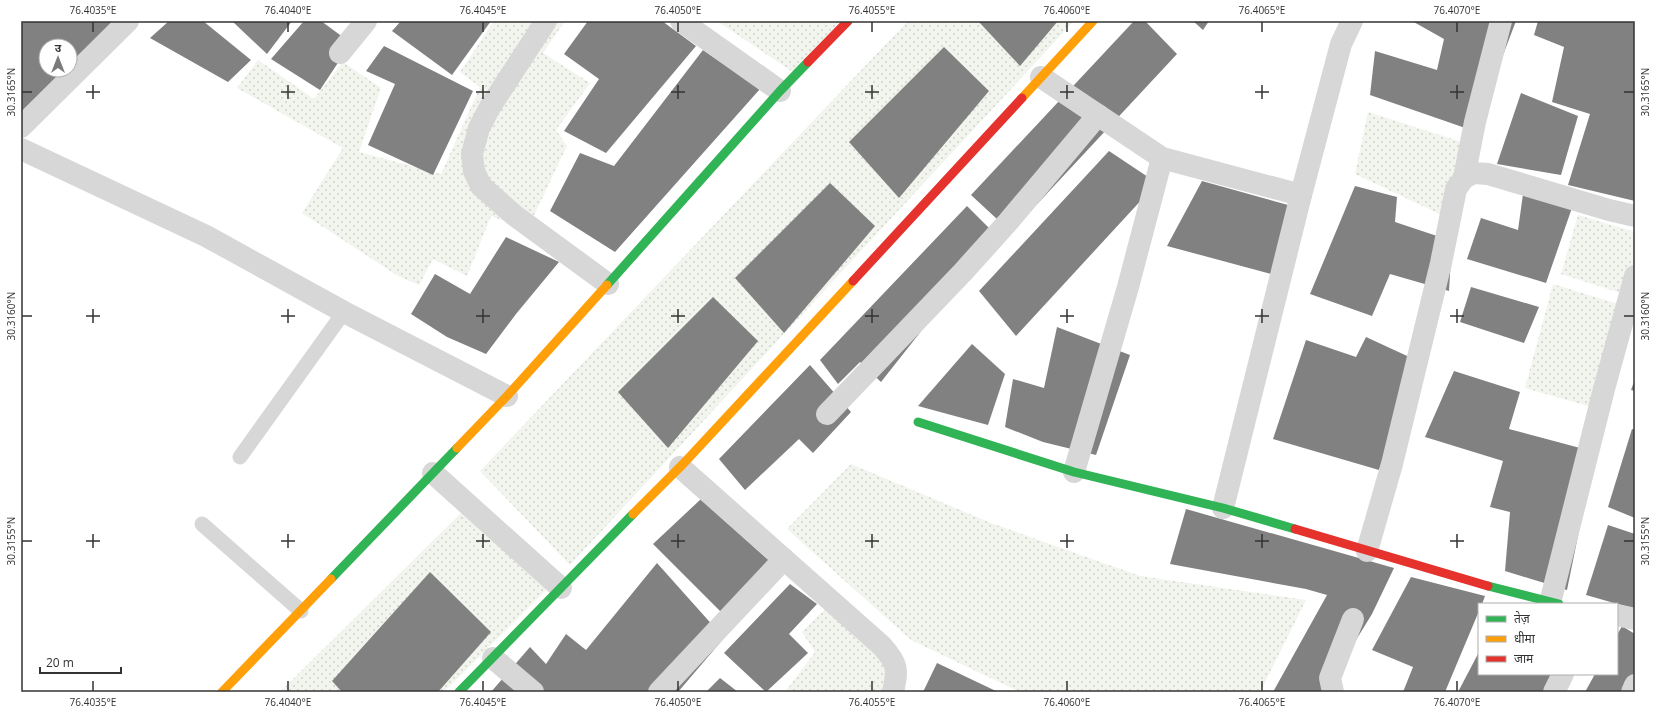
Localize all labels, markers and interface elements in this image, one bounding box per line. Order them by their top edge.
text: 76.4035°E [70,3,116,17]
text: 76.4040°E [265,3,311,17]
text: 76.4045°E [460,3,506,17]
text: 76.4050°E [655,3,701,17]
text: 76.4055°E [849,3,895,17]
text: 76.4060°E [1044,3,1090,17]
text: 76.4065°E [1239,3,1285,17]
text: 76.4070°E [1434,3,1480,17]
north arrow [38,38,78,78]
text: उ [55,40,62,55]
text: 30.3165°N [4,68,18,116]
text: 30.3165°N [1638,68,1652,116]
text: 30.3160°N [4,292,18,340]
text: 30.3160°N [1638,292,1652,340]
text: 30.3155°N [4,517,18,565]
text: 30.3155°N [1638,517,1652,565]
legend [1478,603,1618,675]
text: तेज़ [1514,610,1531,627]
text: धीमा [1514,630,1536,647]
scale bar [40,649,121,675]
text: जाम [1514,650,1534,667]
text: 20 m [46,654,74,671]
text: 76.4035°E [70,695,116,709]
text: 76.4040°E [265,695,311,709]
text: 76.4045°E [460,695,506,709]
text: 76.4050°E [655,695,701,709]
text: 76.4055°E [849,695,895,709]
text: 76.4060°E [1044,695,1090,709]
text: 76.4065°E [1239,695,1285,709]
text: 76.4070°E [1434,695,1480,709]

